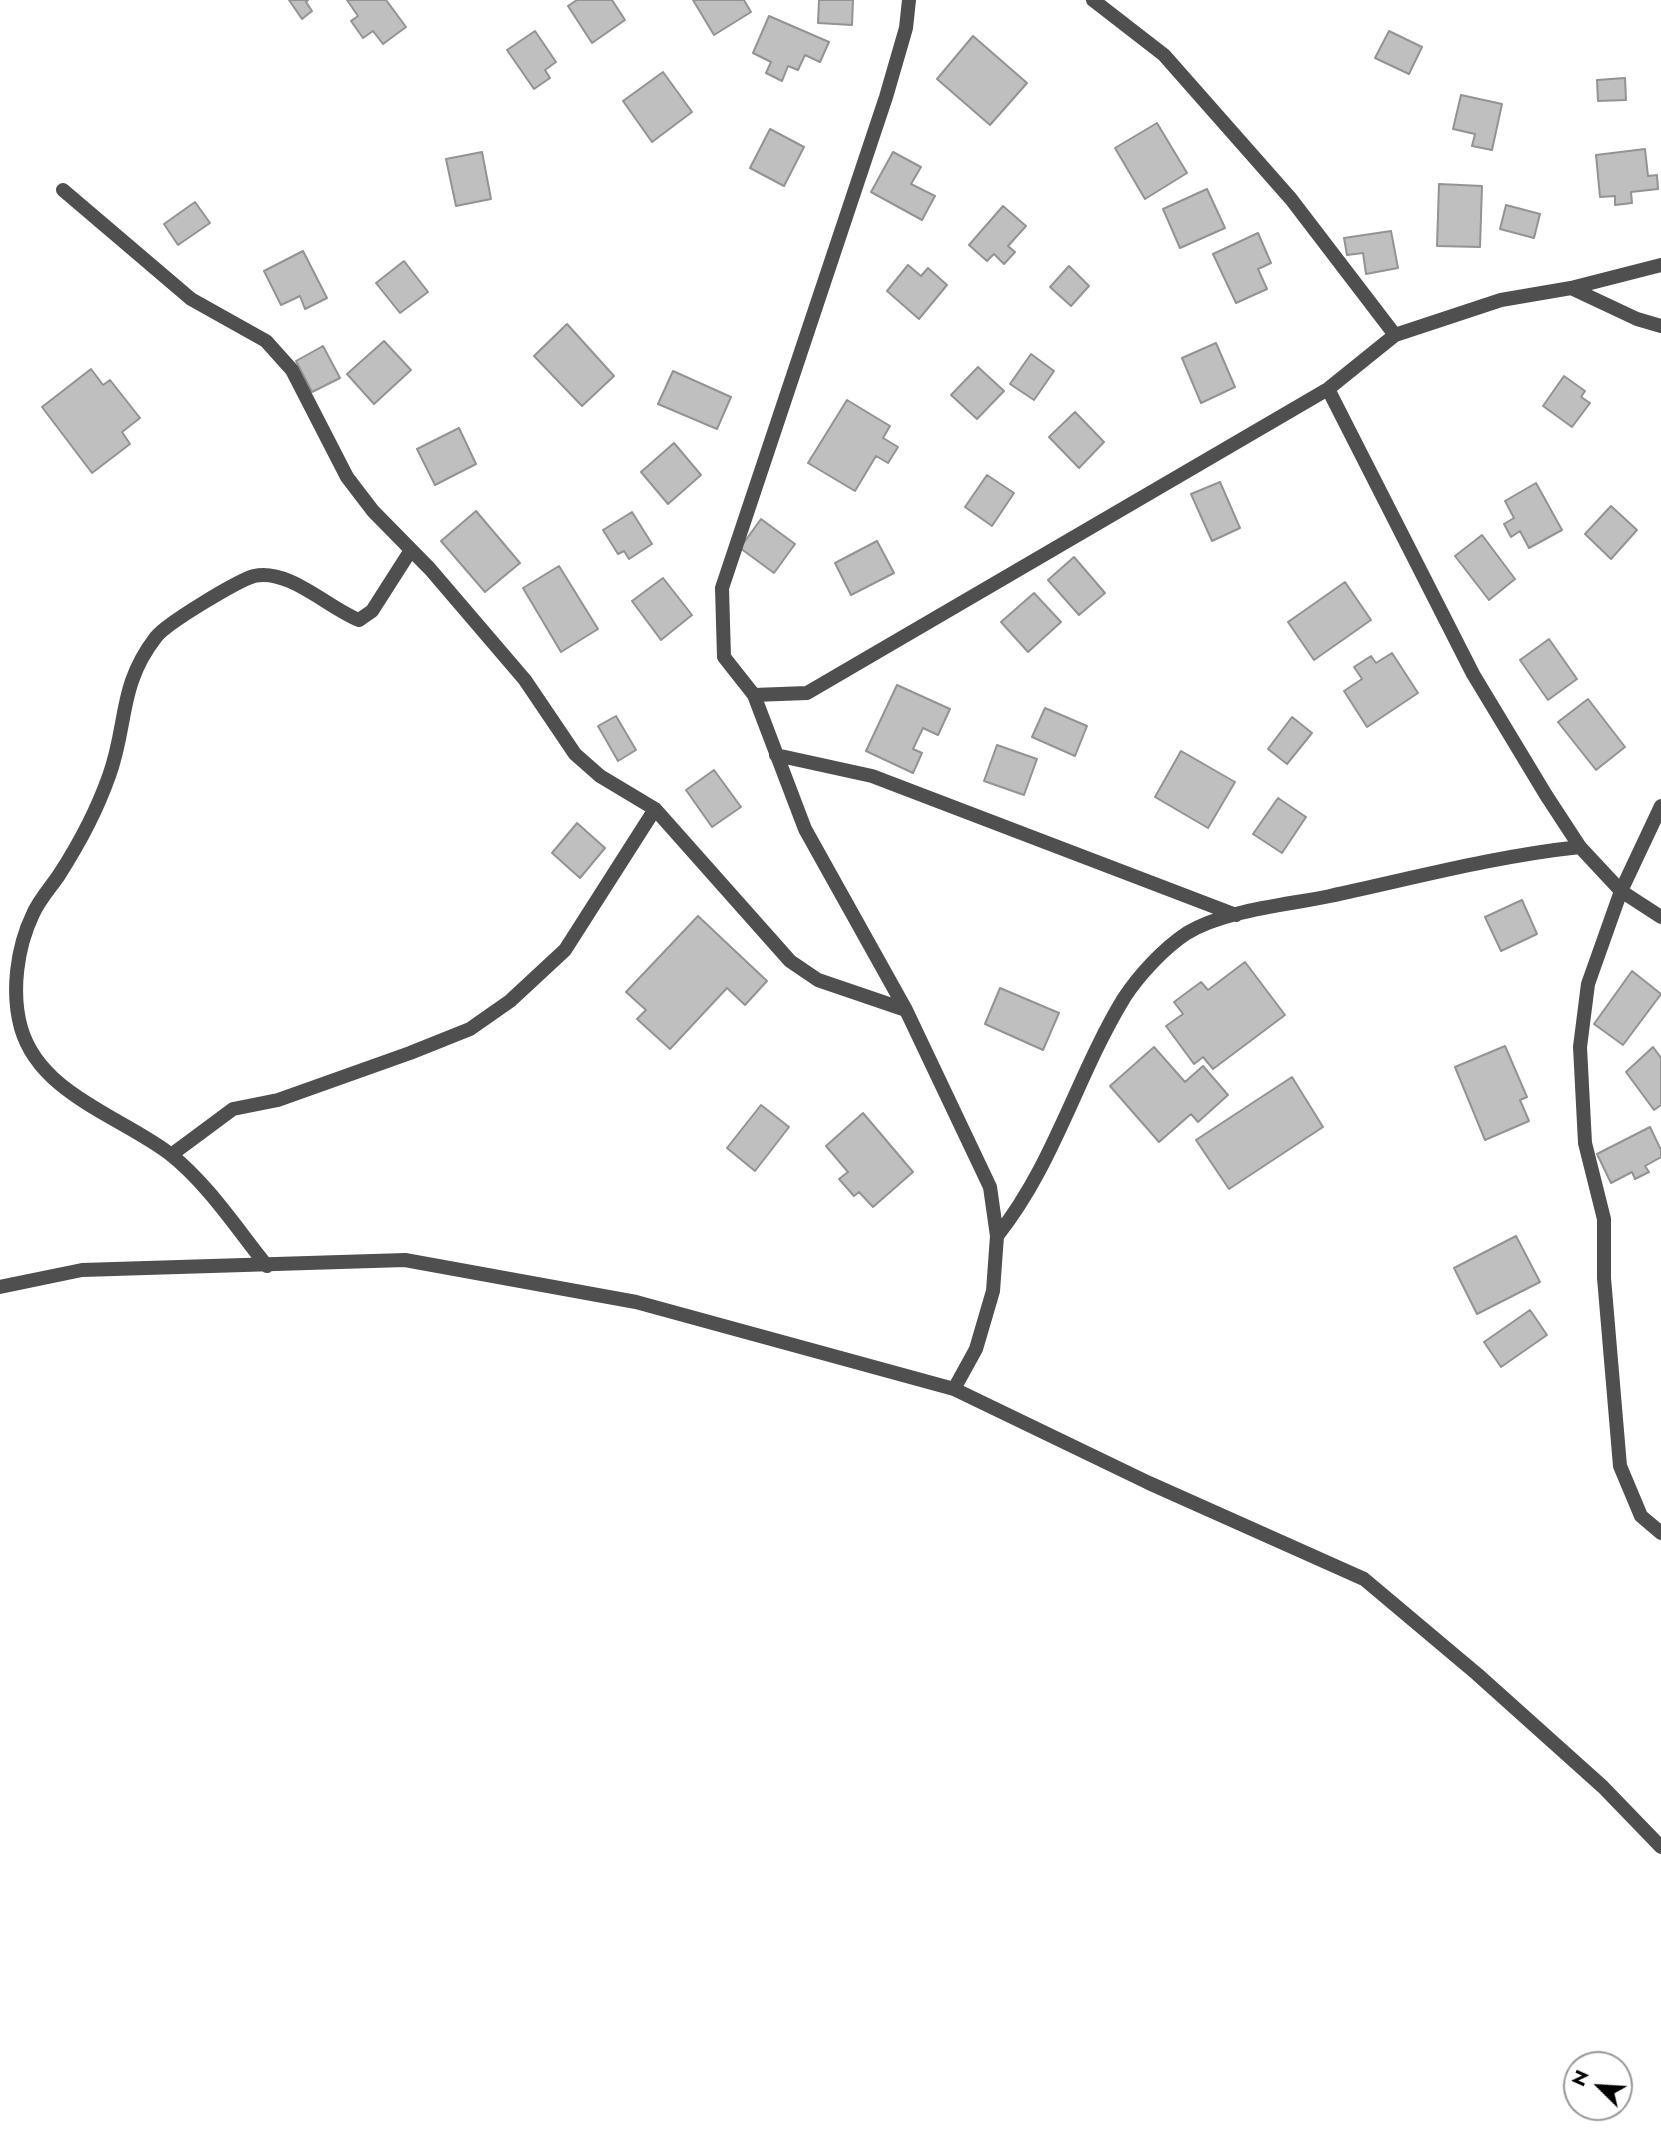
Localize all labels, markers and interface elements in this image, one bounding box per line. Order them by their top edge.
north arrow [1563,2051,1633,2121]
text: N [1565,2066,1596,2090]

